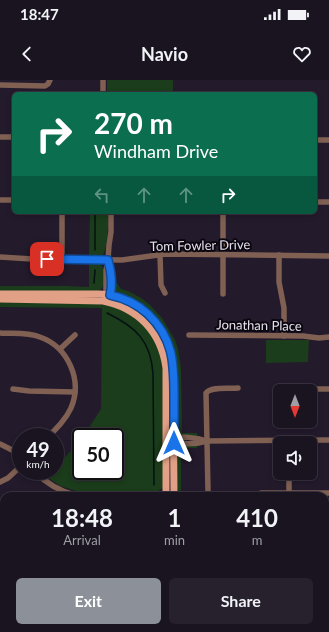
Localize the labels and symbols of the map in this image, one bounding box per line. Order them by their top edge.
street label: Tom Fowler Drive [150,236,250,254]
pin [30,242,64,276]
street label: Jonathan Place [216,316,302,334]
north arrow [273,384,317,428]
position arrow [153,422,195,464]
speed limit sign: 50 [72,428,124,480]

